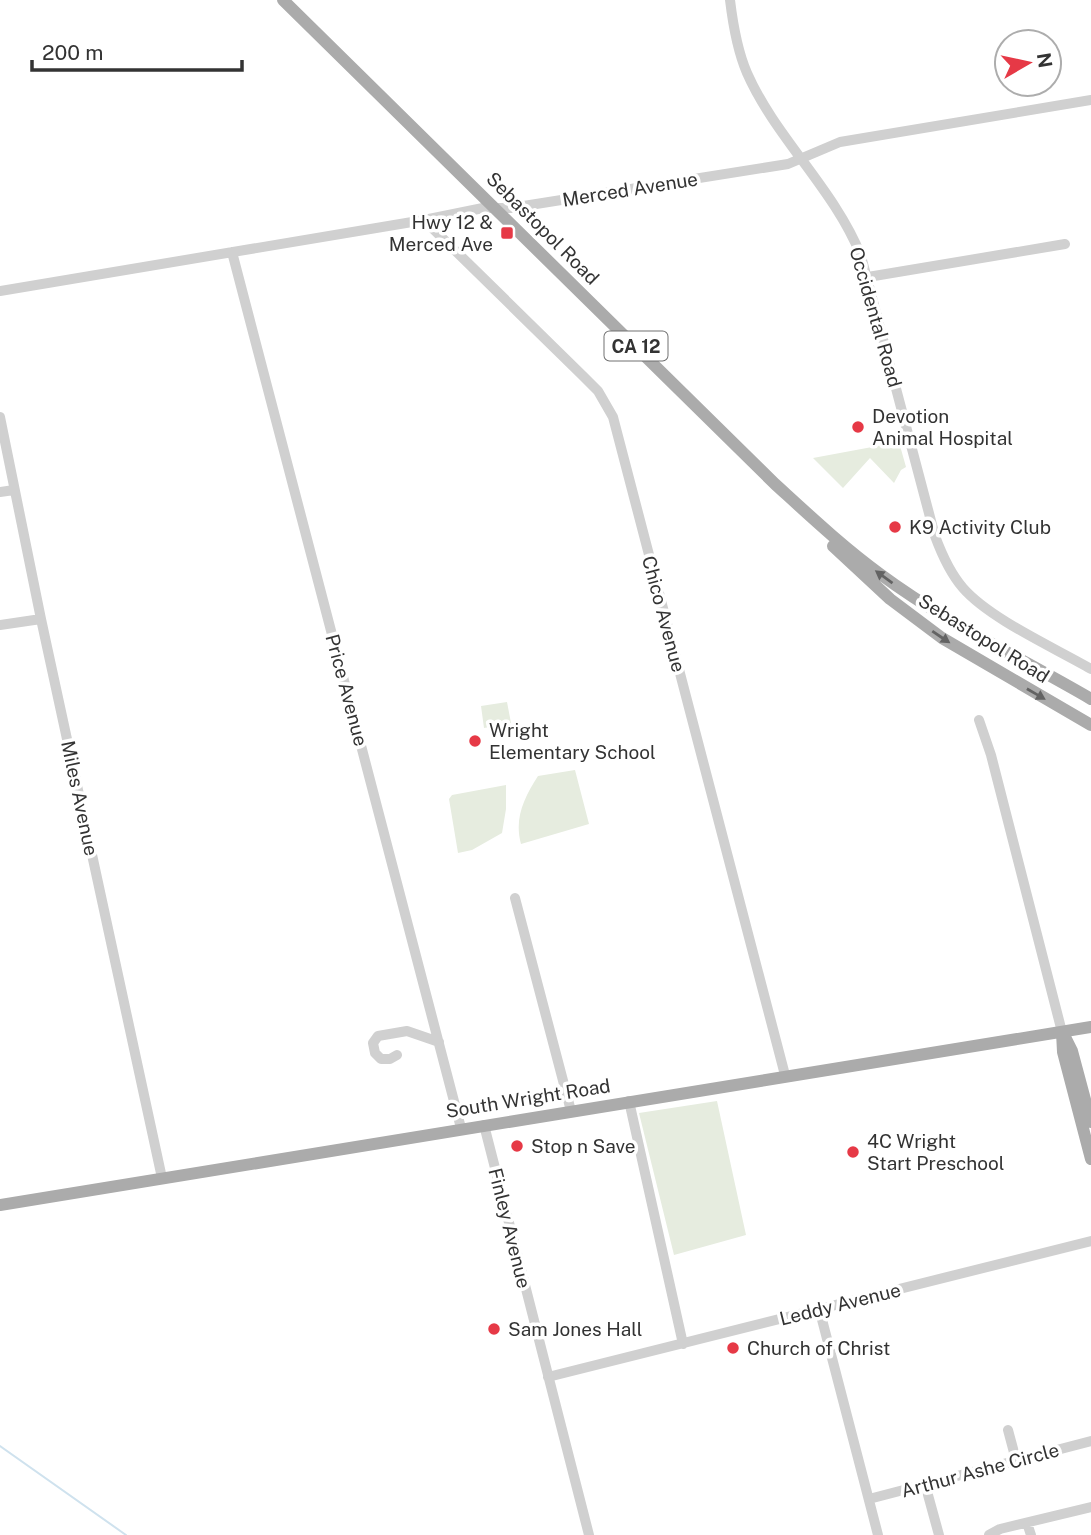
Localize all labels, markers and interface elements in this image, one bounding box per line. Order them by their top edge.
scale bar [32,28,242,72]
north arrow [993,28,1063,98]
text: 200 m [42,40,103,65]
text: N [1033,51,1057,69]
street label: Sebastopol Road [482,167,604,289]
street label: Merced Avenue [561,167,699,211]
place label: Hwy 12 & Merced Ave [389,211,493,255]
marker: Hwy 12 & Merced Ave [499,225,515,241]
street label: Occidental Road [845,244,907,390]
road number: CA 12 [604,332,668,360]
place label: Devotion Animal Hospital [872,405,1013,449]
marker: Devotion Animal Hospital [850,419,866,435]
place label: K9 Activity Club [909,516,1051,538]
marker: K9 Activity Club [887,519,903,535]
street label: Chico Avenue [638,553,690,675]
one-way arrow [875,570,893,584]
street label: Sebastopol Road [915,589,1053,687]
one-way arrow [932,630,950,644]
street label: Price Avenue [321,632,373,748]
one-way arrow [1026,688,1045,700]
place label: Wright Elementary School [489,719,656,763]
marker: Wright Elementary School [467,733,483,749]
street label: Miles Avenue [57,738,103,858]
street label: South Wright Road [444,1074,612,1122]
place label: 4C Wright Start Preschool [867,1130,1004,1174]
place label: Stop n Save [531,1135,636,1157]
marker: Stop n Save [509,1138,525,1154]
marker: 4C Wright Start Preschool [845,1144,861,1160]
street label: Finley Avenue [484,1166,536,1290]
street label: Leddy Avenue [777,1278,903,1330]
place label: Sam Jones Hall [508,1318,642,1340]
marker: Sam Jones Hall [486,1321,502,1337]
place label: Church of Christ [747,1337,890,1359]
marker: Church of Christ [725,1340,741,1356]
street label: Arthur Ashe Circle [899,1438,1061,1502]

